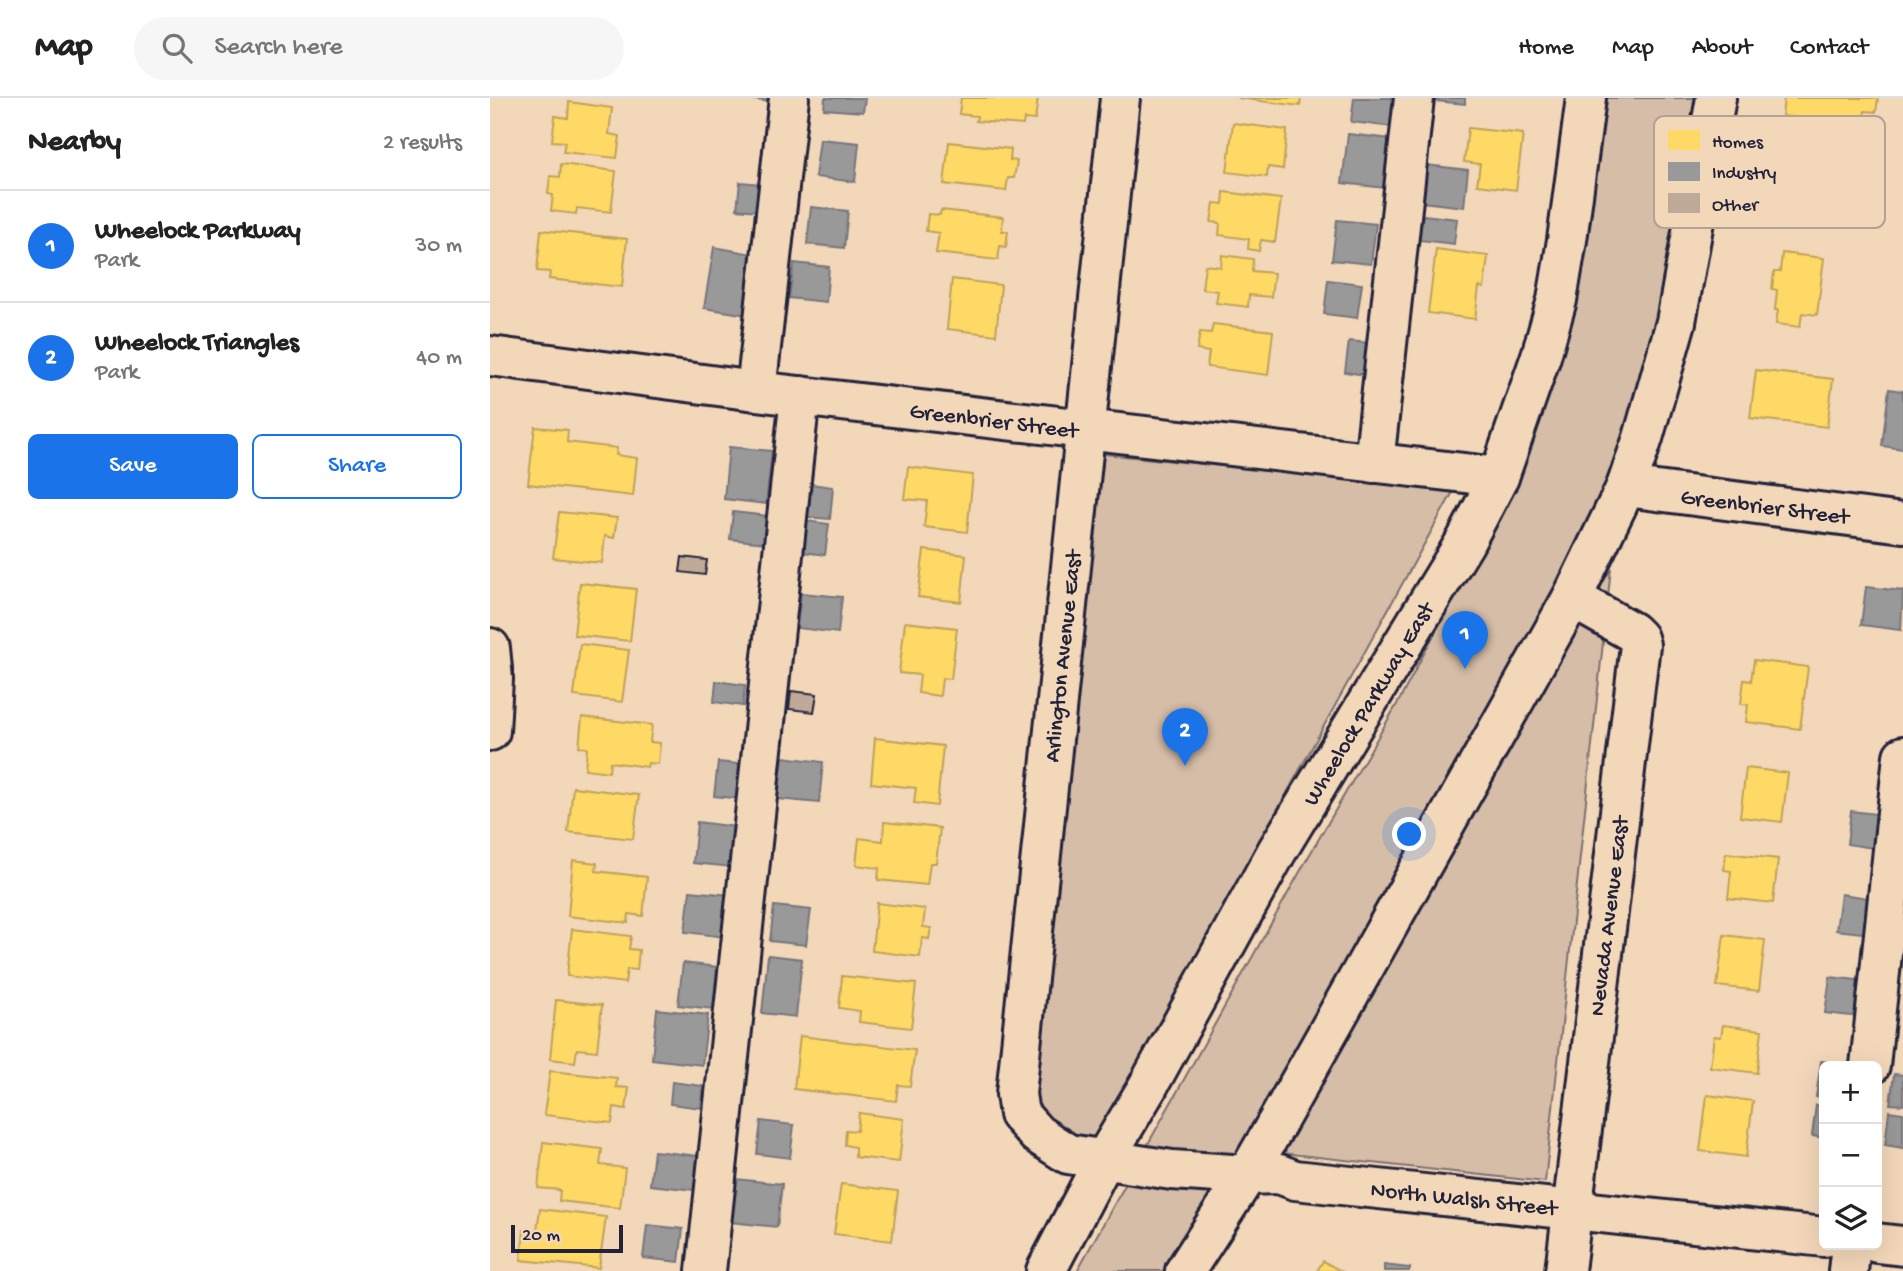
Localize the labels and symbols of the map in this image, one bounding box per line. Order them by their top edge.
legend [1654,116,1885,228]
text: Homes [1712,132,1764,155]
text: Industry [1712,163,1777,186]
text: Other [1712,195,1760,218]
street label: Greenbrier Street [908,399,1081,446]
street label: Greenbrier Street [1679,485,1852,532]
street label: Arlington Avenue East [1040,547,1089,764]
street label: Wheelock Parkway East [1299,597,1442,811]
pin: 1 [1442,611,1488,669]
pin: 2 [1162,708,1208,766]
street label: Nevada Avenue East [1585,813,1636,1018]
your location [1392,817,1426,851]
street label: North Walsh Street [1369,1177,1560,1224]
scale bar [511,1222,623,1254]

